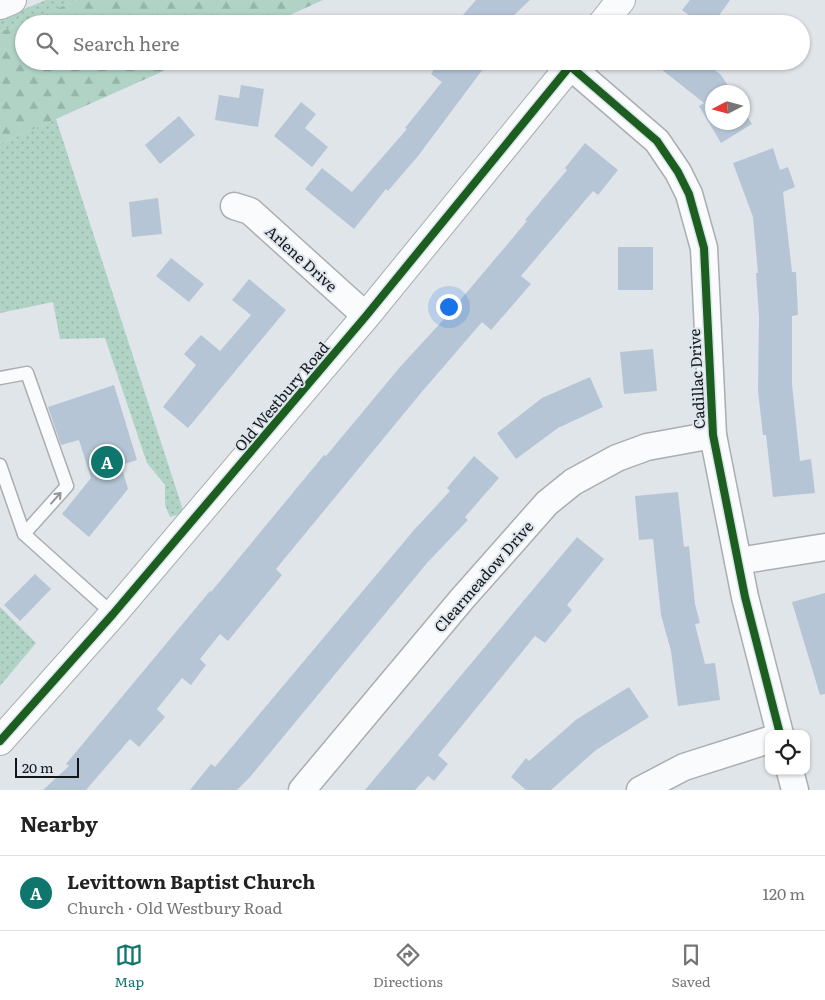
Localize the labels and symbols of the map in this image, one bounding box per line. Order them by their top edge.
north arrow [705,85,750,130]
street label: Arlene Drive [261,219,343,297]
your location [436,294,462,320]
street label: Cadillac Drive [682,328,710,430]
street label: Old Westbury Road [228,336,334,456]
pin: A [91,443,123,481]
one-way arrow [51,491,62,504]
street label: Clearmeadow Drive [428,515,538,637]
scale bar [15,755,79,778]

